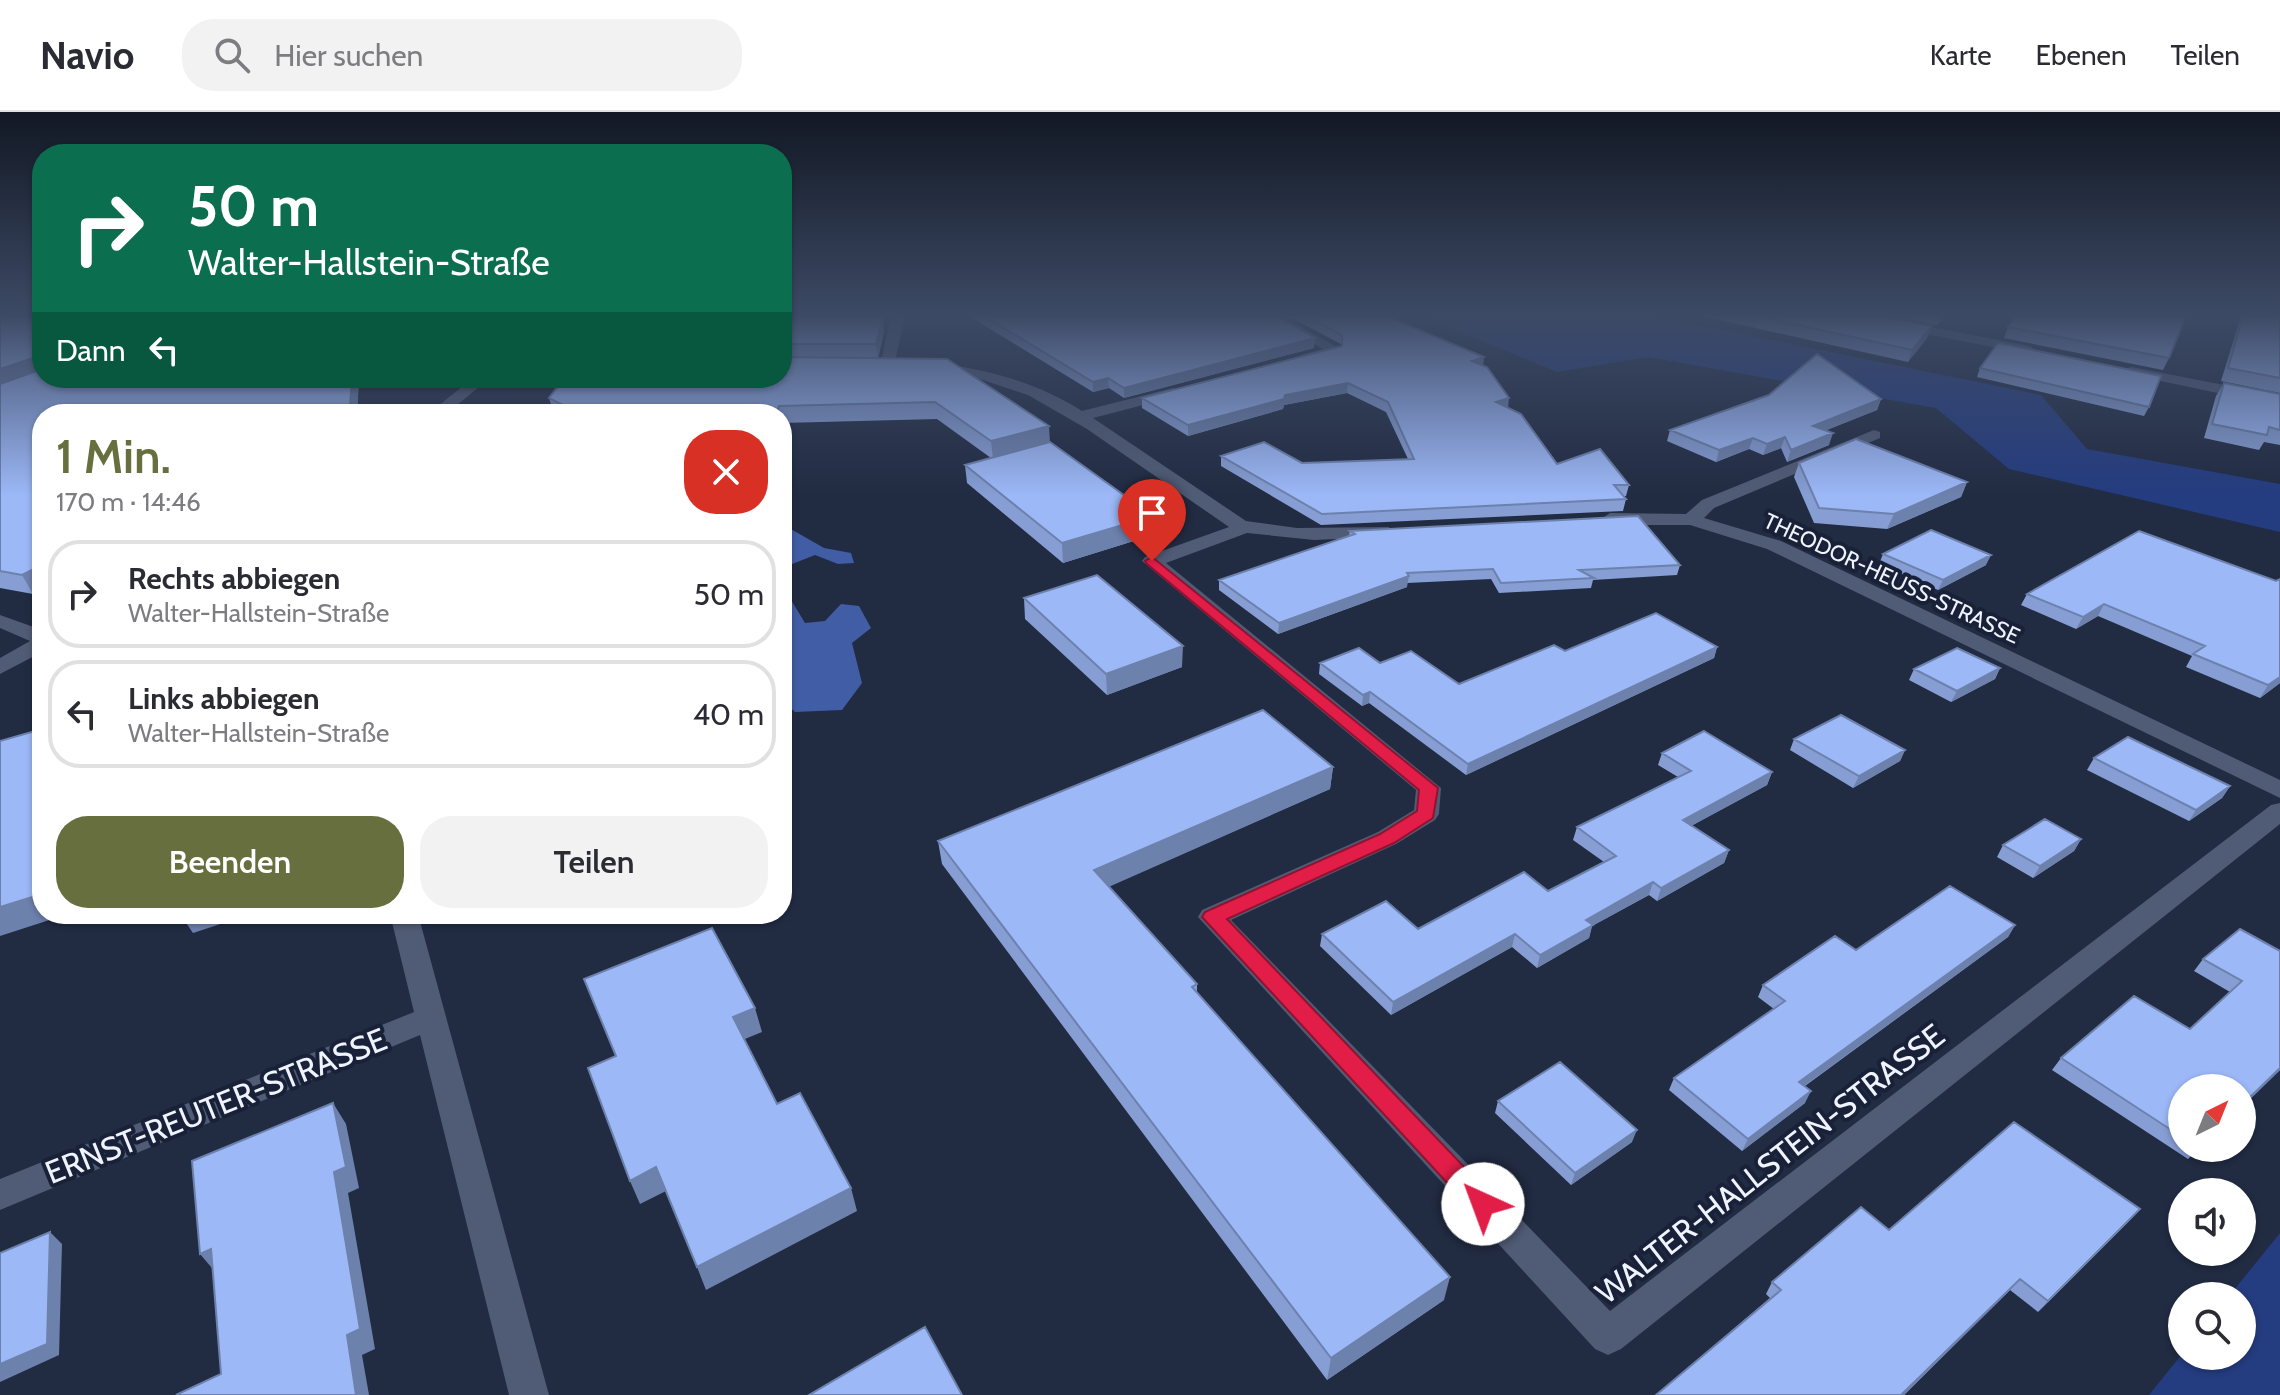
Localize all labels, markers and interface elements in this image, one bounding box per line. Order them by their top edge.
search box [182,19,742,91]
text: Navio [40,32,134,79]
icon: search [210,33,254,77]
text: Hier suchen [274,37,423,74]
text: Karte [1930,38,1992,72]
text: Ebenen [2036,38,2127,72]
text: Teilen [2171,38,2240,72]
text: 50 m [188,172,319,240]
icon: right [56,176,160,280]
text: Walter-Hallstein-Straße [188,240,550,284]
icon: left [142,328,186,372]
text: Dann [56,332,126,369]
text: 1 Min. [56,427,171,485]
button: close [684,430,768,514]
pin [1118,479,1186,561]
text: 170 m · 14:46 [56,486,201,518]
icon: arrive [1130,491,1174,535]
street label: THEODOR-HEUSS-STRASSE [1759,507,2024,650]
text: Rechts abbiegen [128,560,340,597]
icon: right [60,572,104,616]
text: 50 m [694,576,764,613]
text: Walter-Hallstein-Straße [128,597,389,629]
text: Links abbiegen [128,680,320,717]
icon: left [60,692,104,736]
text: 40 m [693,696,764,733]
text: Walter-Hallstein-Straße [128,717,389,749]
button: Beenden [56,816,404,908]
button: Teilen [420,816,768,908]
street label: WALTER-HALLSTEIN-STRASSE [1588,1015,1952,1312]
street label: ERNST-REUTER-STRASSE [39,1019,392,1192]
north arrow [2168,1074,2256,1162]
map controls [2168,1074,2256,1370]
position arrow [1441,1162,1525,1246]
button: sound [2168,1178,2256,1266]
button: search [2168,1282,2256,1370]

